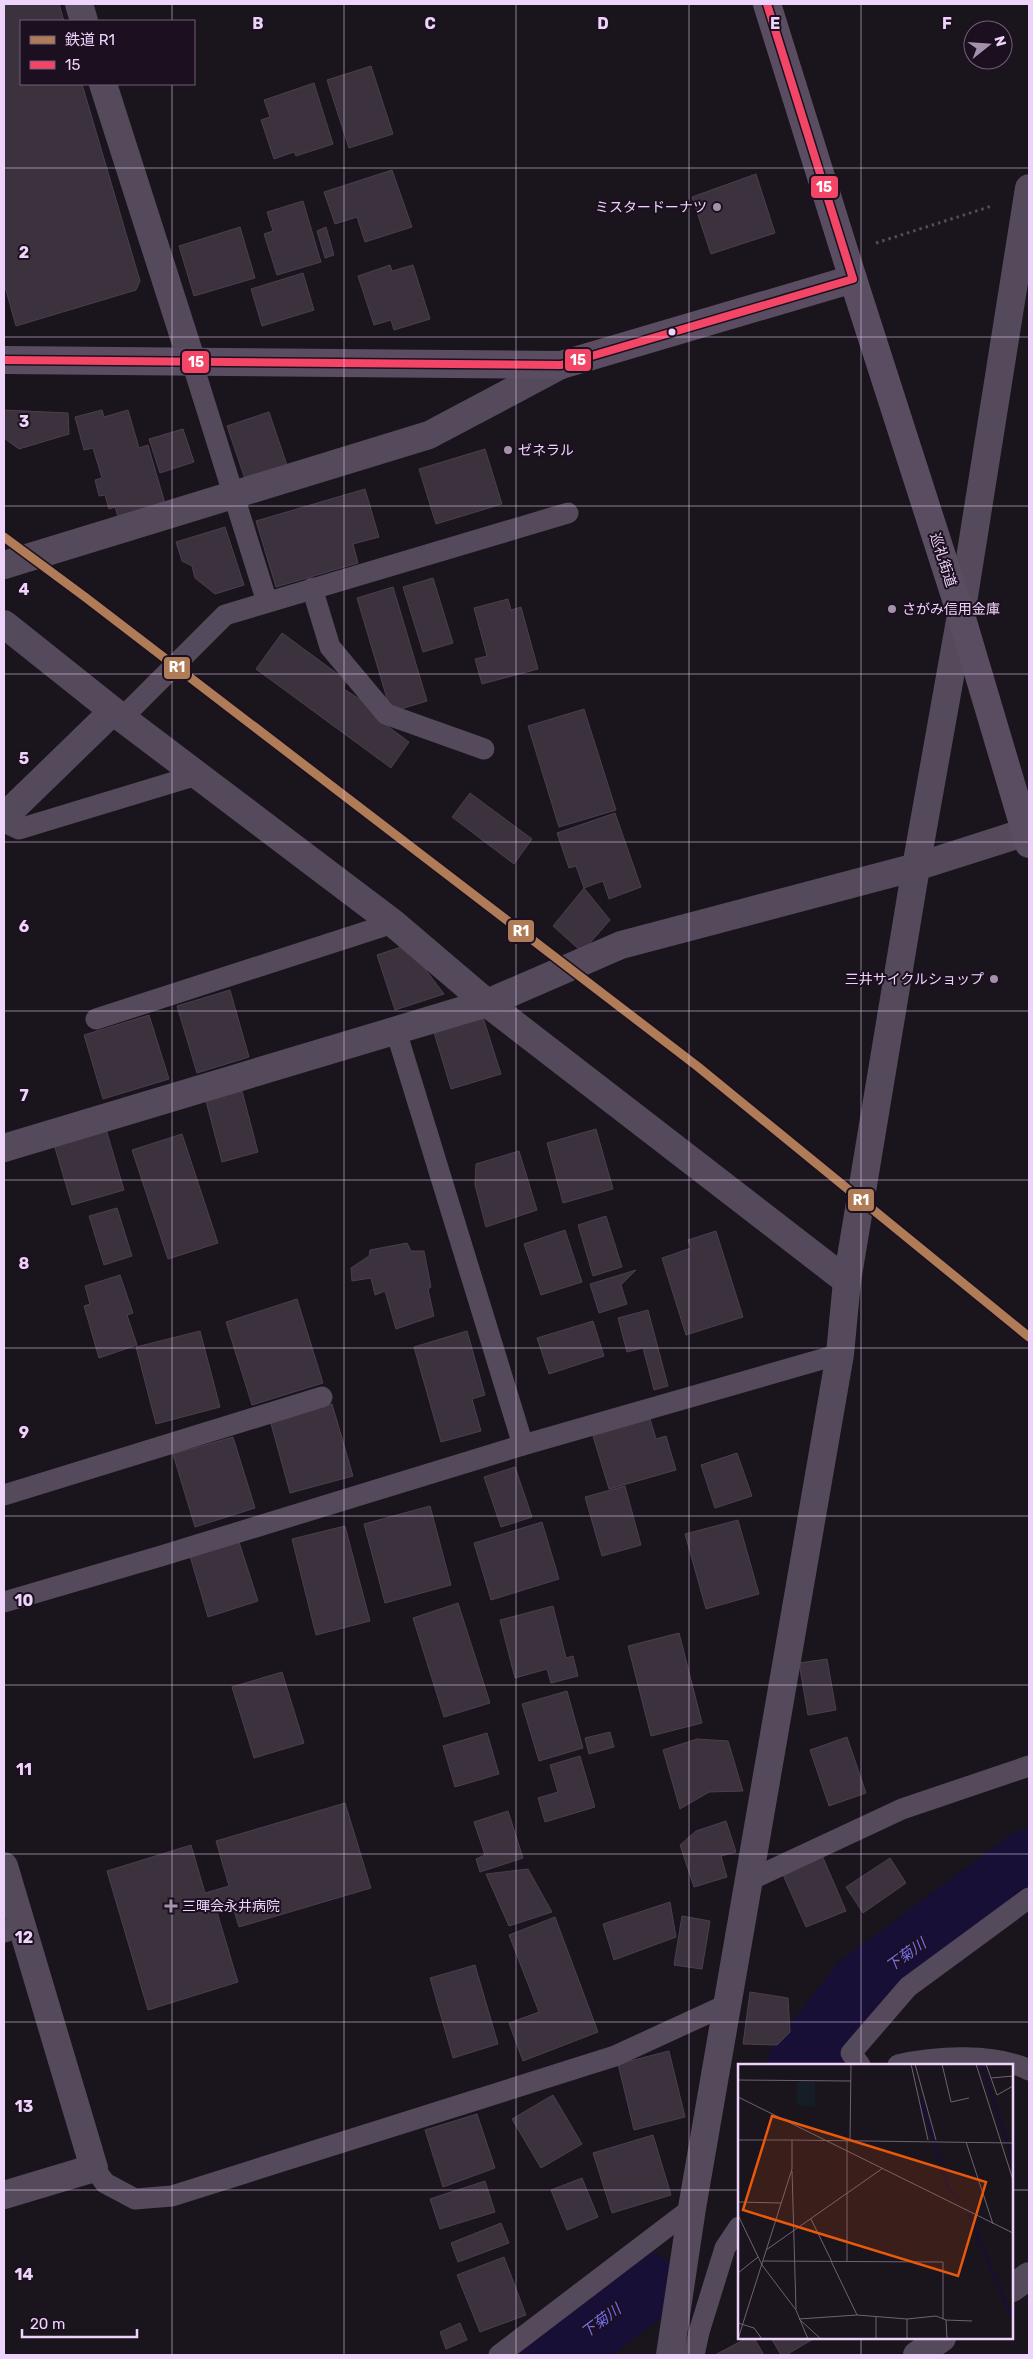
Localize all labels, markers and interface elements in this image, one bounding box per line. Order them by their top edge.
text: B [252,14,264,33]
text: C [424,14,436,33]
text: D [597,14,609,33]
text: E [770,14,780,33]
text: F [942,14,952,33]
legend [20,20,195,85]
north arrow [963,20,1013,70]
text: 鉄道 R1 [65,31,115,49]
text: N [990,34,1010,49]
text: 15 [65,56,80,74]
line badge: 15 [810,175,839,199]
text: 15 [816,179,832,196]
place label: ミスタードーナツ [595,199,707,216]
marker: ミスタードーナツ [711,201,723,213]
text: 2 [19,243,29,262]
unlabelled marker [667,327,677,337]
line badge: 15 [564,348,592,372]
line badge: 15 [181,350,210,374]
text: 15 [570,352,586,369]
text: 15 [188,354,204,371]
text: 3 [19,412,29,431]
place label: ゼネラル [518,442,574,459]
marker: ゼネラル [502,444,514,456]
street label: 巡礼街道 [926,531,960,589]
text: 4 [19,580,30,599]
place label: さがみ信用金庫 [902,601,1000,618]
marker: さがみ信用金庫 [886,603,898,615]
line badge: R1 [163,656,191,680]
text: R1 [169,659,185,676]
text: 5 [19,749,29,768]
text: 6 [19,917,29,936]
line badge: R1 [507,919,535,943]
text: R1 [513,923,529,940]
place label: 三井サイクルショップ [845,971,984,988]
marker: 三井サイクルショップ [988,973,1000,985]
text: 7 [19,1086,29,1105]
line badge: R1 [847,1188,875,1212]
text: R1 [853,1192,869,1209]
text: 8 [19,1254,30,1273]
text: 9 [19,1423,29,1442]
text: 10 [15,1591,34,1610]
text: 11 [16,1760,32,1779]
place label: 三暉会永井病院 [182,1898,280,1915]
marker: 三暉会永井病院 [164,1899,178,1913]
text: 12 [15,1928,33,1947]
water label: 下菊川 [883,1933,931,1976]
inset map [738,2064,1013,2339]
text: 13 [15,2097,33,2116]
text: 14 [15,2265,34,2284]
water label: 下菊川 [578,2299,626,2342]
scale bar [22,2306,138,2338]
text: 20 m [30,2315,65,2333]

